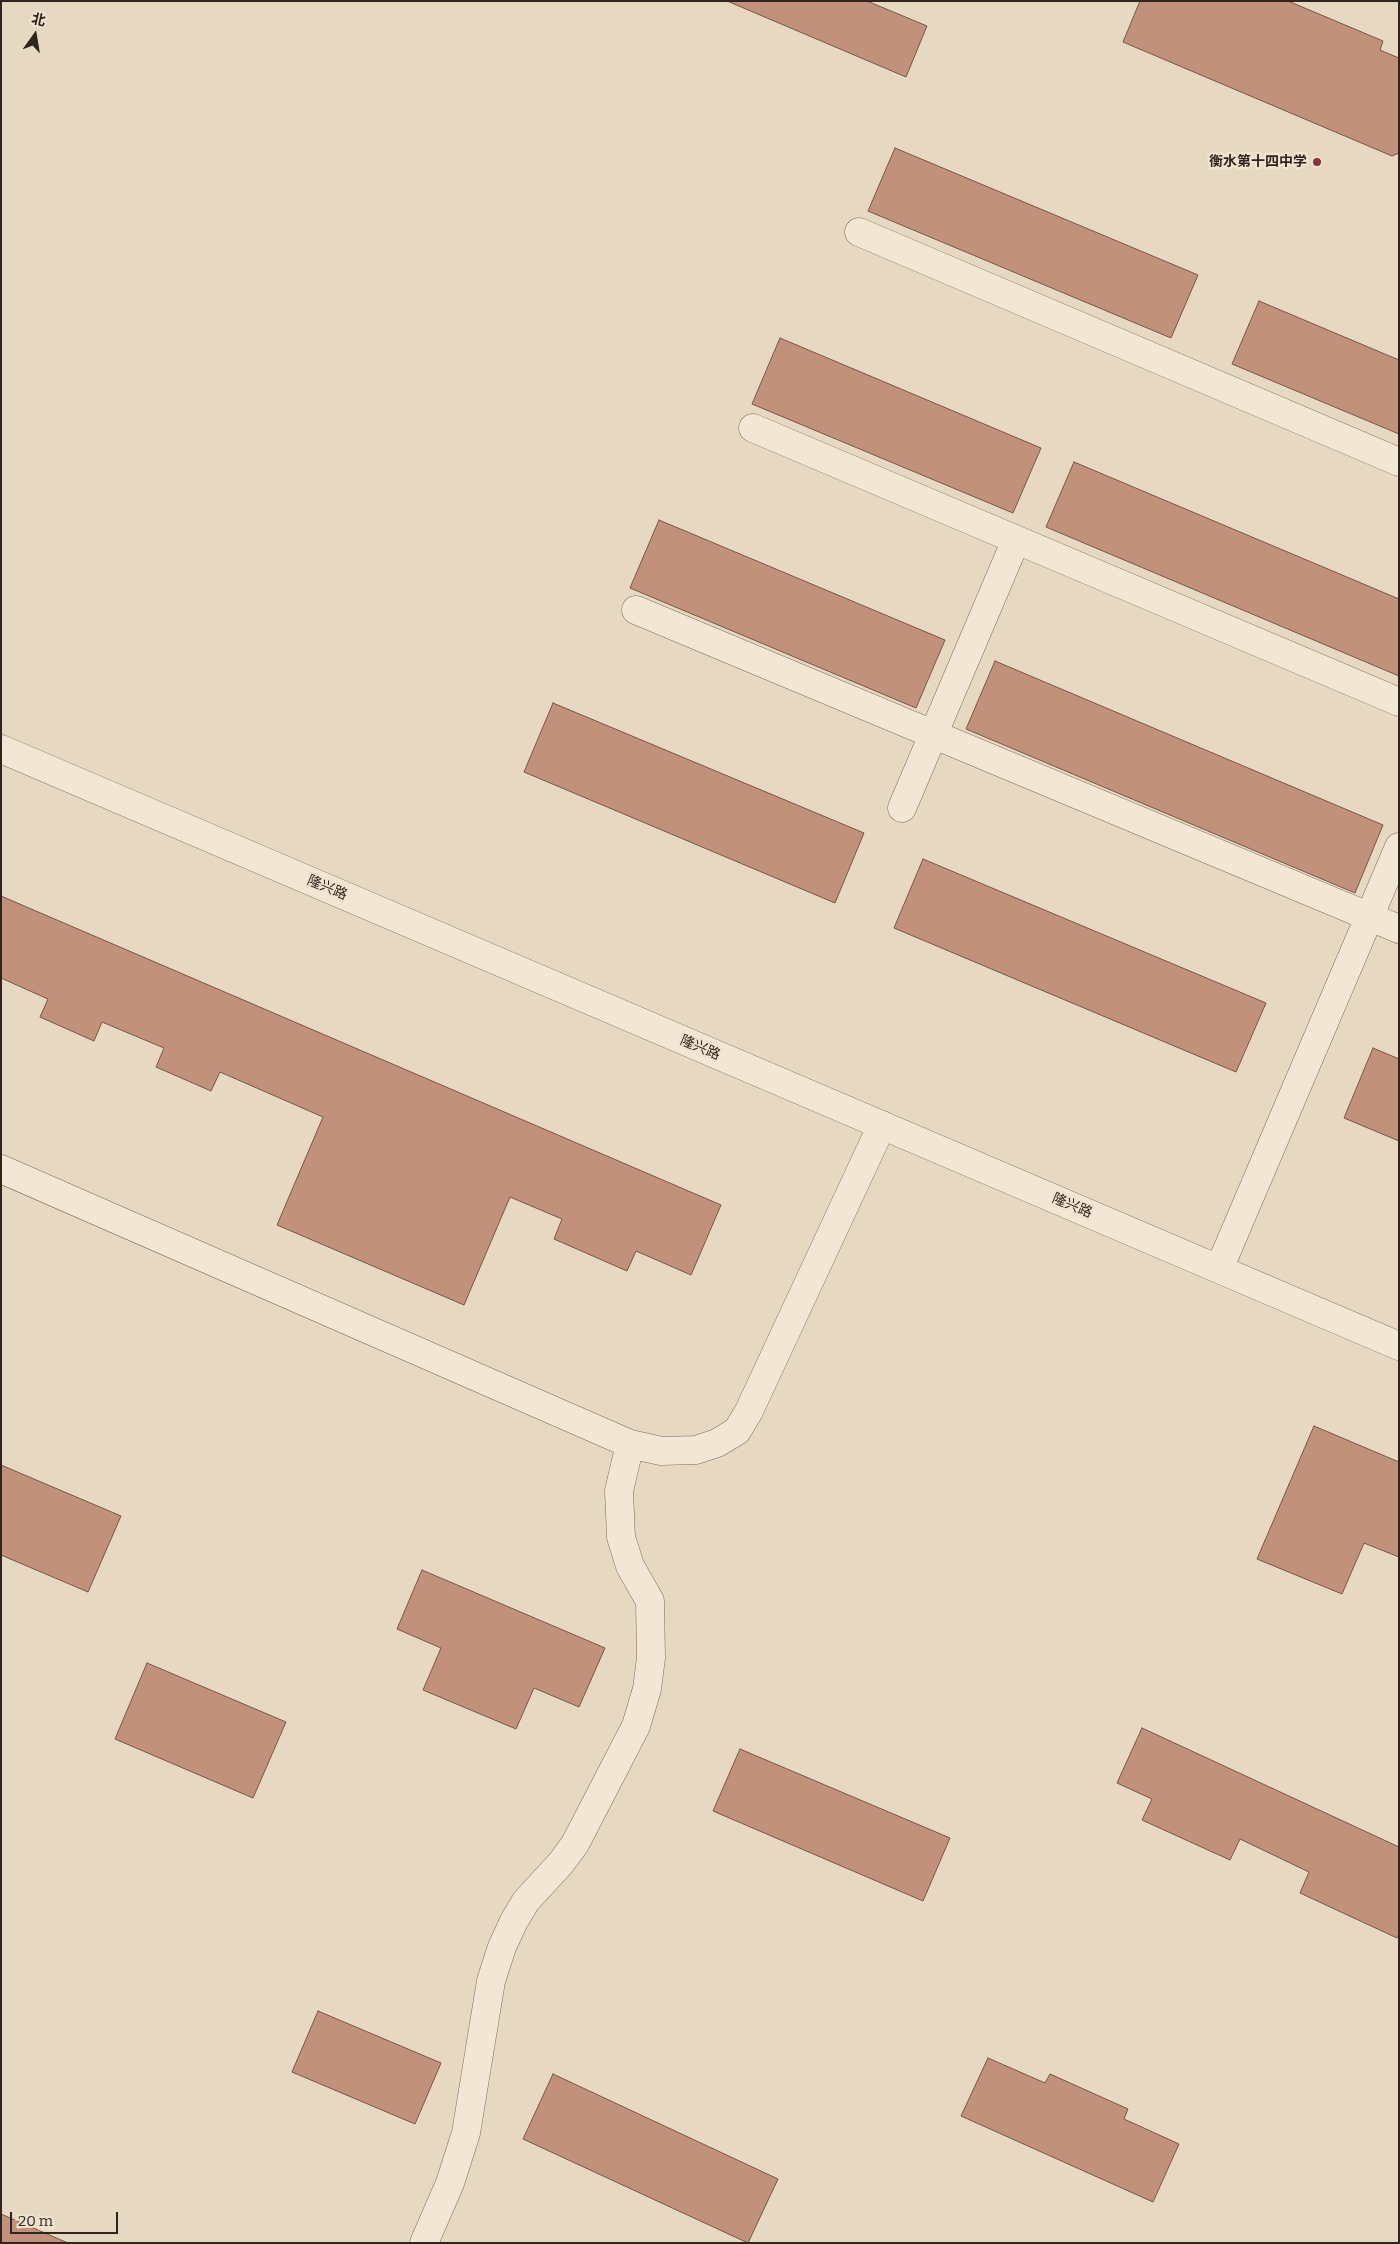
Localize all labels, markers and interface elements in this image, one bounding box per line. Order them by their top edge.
north arrow [10,10,60,60]
text: 北 [30,10,47,30]
place label: 衡水第十四中学 [1209,154,1307,170]
marker: 衡水第十四中学 [1311,156,1323,168]
street label: 隆兴路 [304,872,350,904]
street label: 隆兴路 [677,1032,723,1064]
street label: 隆兴路 [1049,1190,1095,1222]
scale bar [12,2202,120,2234]
text: 20 m [18,2212,53,2230]

